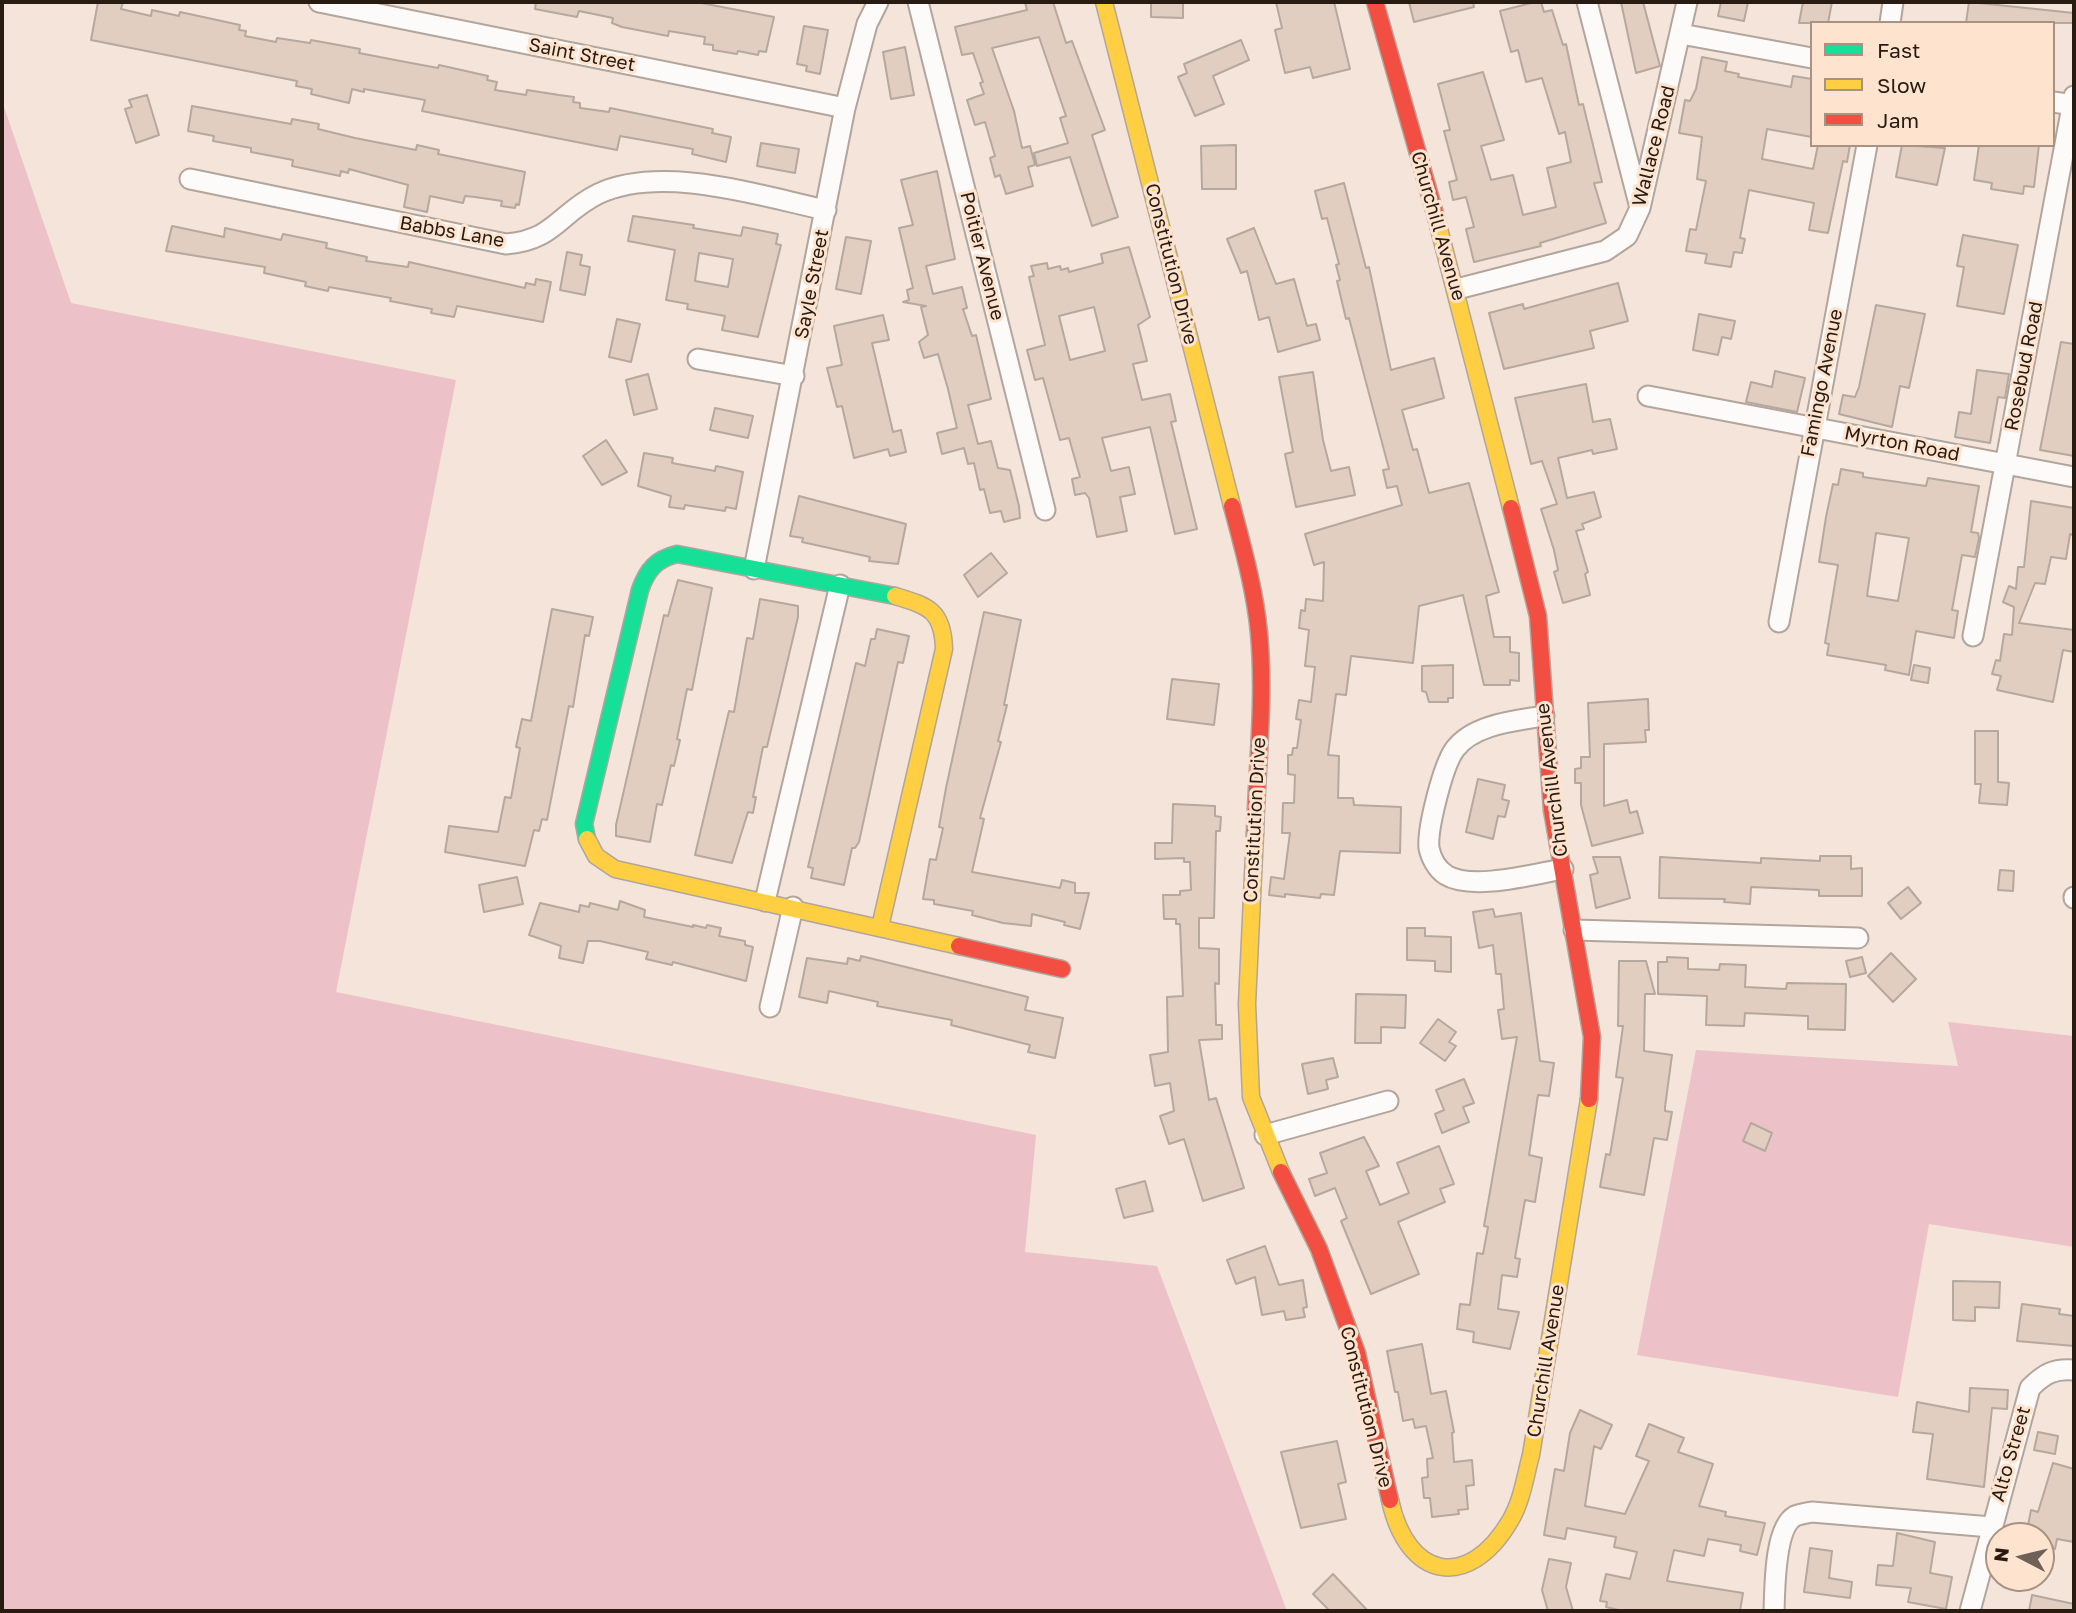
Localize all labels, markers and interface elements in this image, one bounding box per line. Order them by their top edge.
legend [1810,21,2055,147]
street label: Saint Street [527,33,637,77]
text: Fast [1877,37,1920,63]
text: Slow [1877,72,1926,98]
street label: Wallace Road [1628,83,1680,209]
text: Jam [1877,107,1919,133]
street label: Churchill Avenue [1406,149,1470,303]
street label: Constitution Drive [1140,181,1202,347]
street label: Poitier Avenue [955,189,1009,323]
street label: Babbs Lane [398,212,506,252]
street label: Sayle Street [790,227,834,341]
street label: Rosebud Road [2000,299,2048,433]
street label: Famingo Avenue [1796,307,1848,459]
street label: Myrton Road [1843,422,1961,466]
street label: Churchill Avenue [1531,702,1573,858]
street label: Constitution Drive [1239,737,1271,903]
street label: Churchill Avenue [1523,1283,1569,1439]
street label: Constitution Drive [1335,1324,1397,1490]
street label: Alto Street [1987,1404,2035,1504]
north arrow [1985,1522,2055,1592]
text: N [1988,1546,2013,1563]

